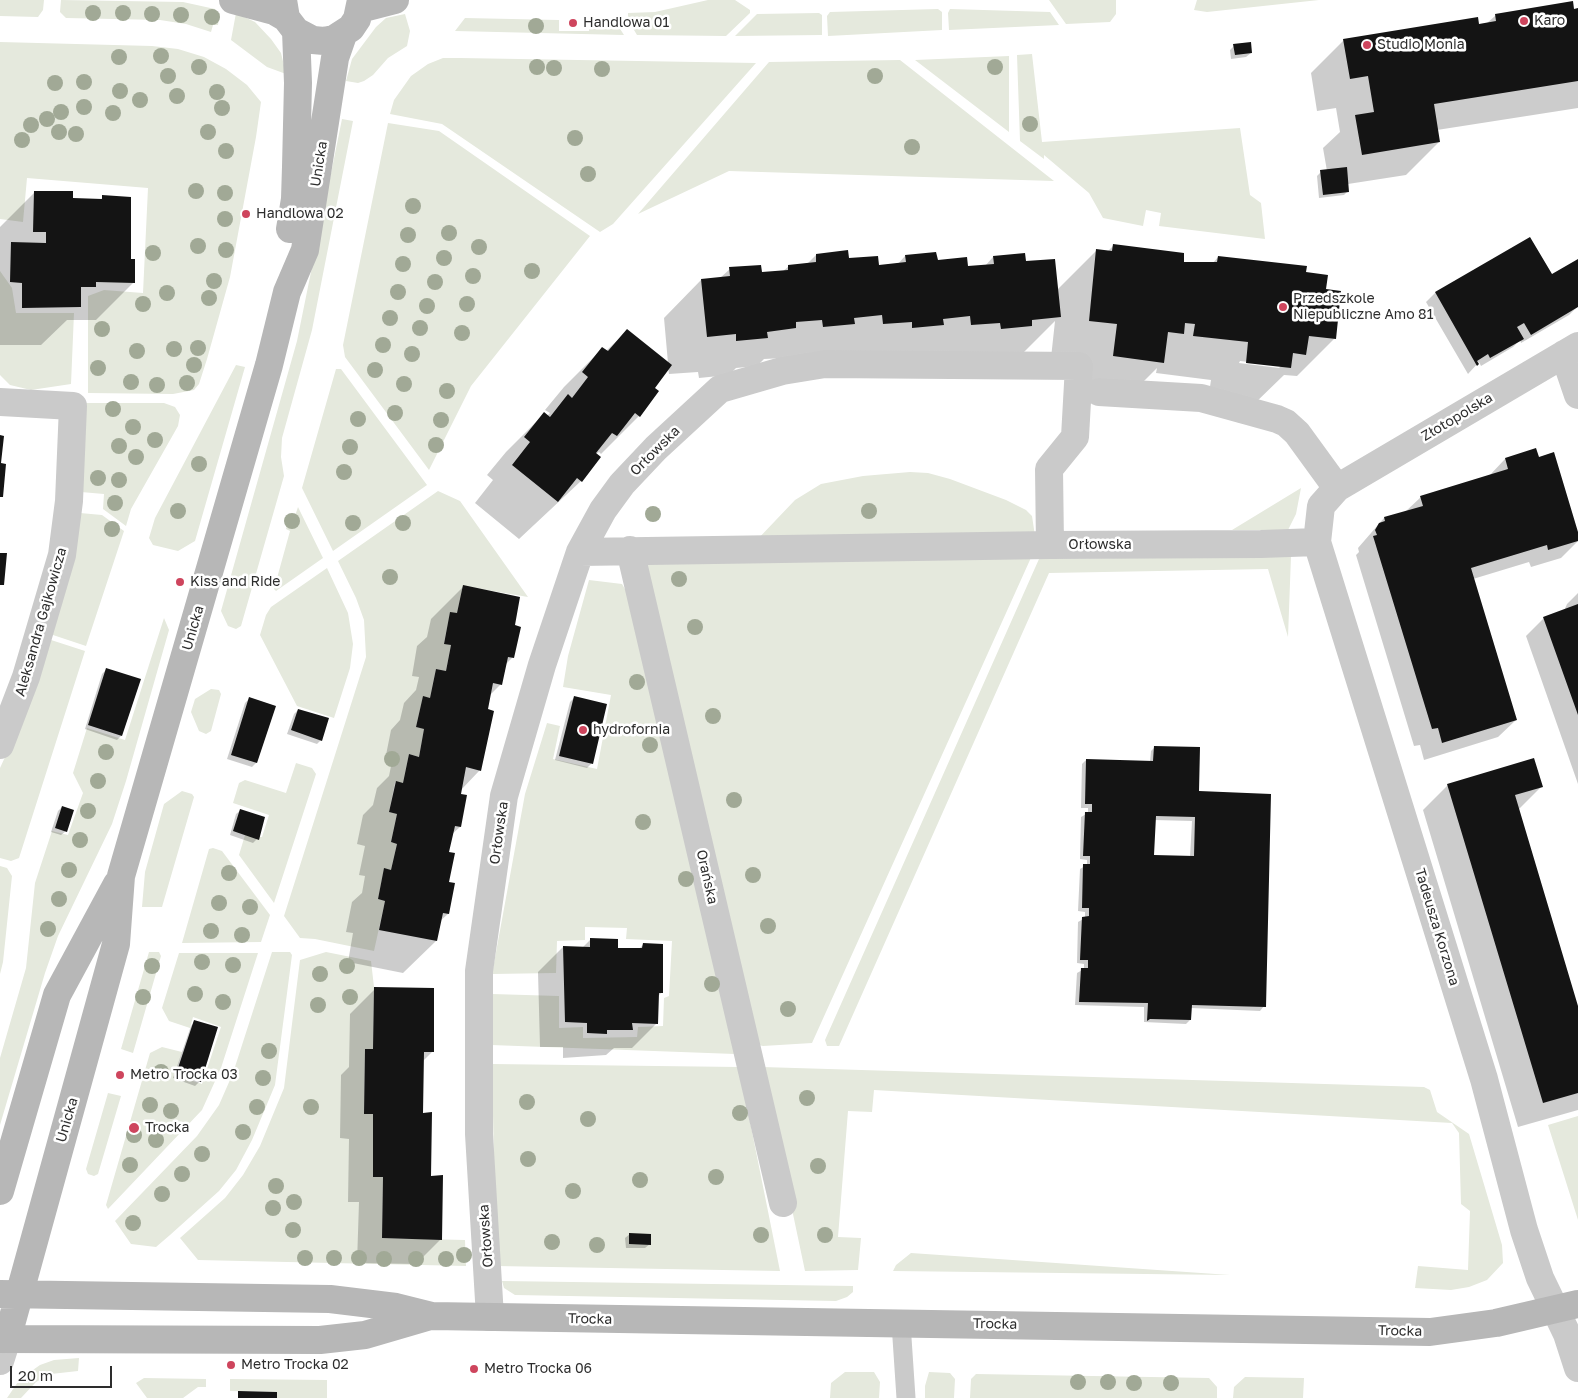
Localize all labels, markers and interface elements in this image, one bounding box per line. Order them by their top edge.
place label: Karo [1534,13,1565,29]
place label: Handlowa 01 [583,15,669,31]
marker: Karo [1518,15,1530,27]
marker: Handlowa 01 [567,17,579,29]
place label: Studio Monia [1377,37,1465,53]
marker: Studio Monia [1361,39,1373,51]
street label: Unicka [307,140,331,188]
place label: Handlowa 02 [256,206,344,222]
marker: Handlowa 02 [240,208,252,220]
place label: Przedszkole Niepubliczne Amo 81 [1293,291,1433,324]
marker: Przedszkole Niepubliczne Amo 81 [1277,301,1289,313]
street label: Złotopolska [1418,389,1496,445]
street label: Orłowska [627,423,683,479]
street label: Orłowska [1068,537,1132,553]
street label: Aleksandra Gajkowicza [12,546,70,698]
place label: Kiss and Ride [190,574,280,590]
marker: Kiss and Ride [174,576,186,588]
street label: Unicka [179,604,207,652]
place label: hydrofornia [593,722,670,738]
marker: hydrofornia [577,724,589,736]
street label: Orłowska [486,800,512,866]
street label: Orańska [693,848,721,906]
street label: Tadeusza Korzona [1411,866,1463,988]
place label: Metro Trocka 03 [130,1067,238,1083]
marker: Metro Trocka 03 [114,1069,126,1081]
street label: Unicka [53,1096,81,1144]
place label: Trocka [145,1120,189,1136]
marker: Trocka [127,1121,141,1135]
street label: Orłowska [475,1204,497,1268]
street label: Trocka [568,1310,612,1328]
street label: Trocka [973,1315,1017,1333]
street label: Trocka [1378,1322,1422,1340]
scale bar [12,1356,115,1388]
place label: Metro Trocka 02 [241,1357,349,1373]
marker: Metro Trocka 02 [225,1359,237,1371]
place label: Metro Trocka 06 [484,1361,592,1377]
marker: Metro Trocka 06 [468,1363,480,1375]
text: 20 m [18,1366,53,1384]

